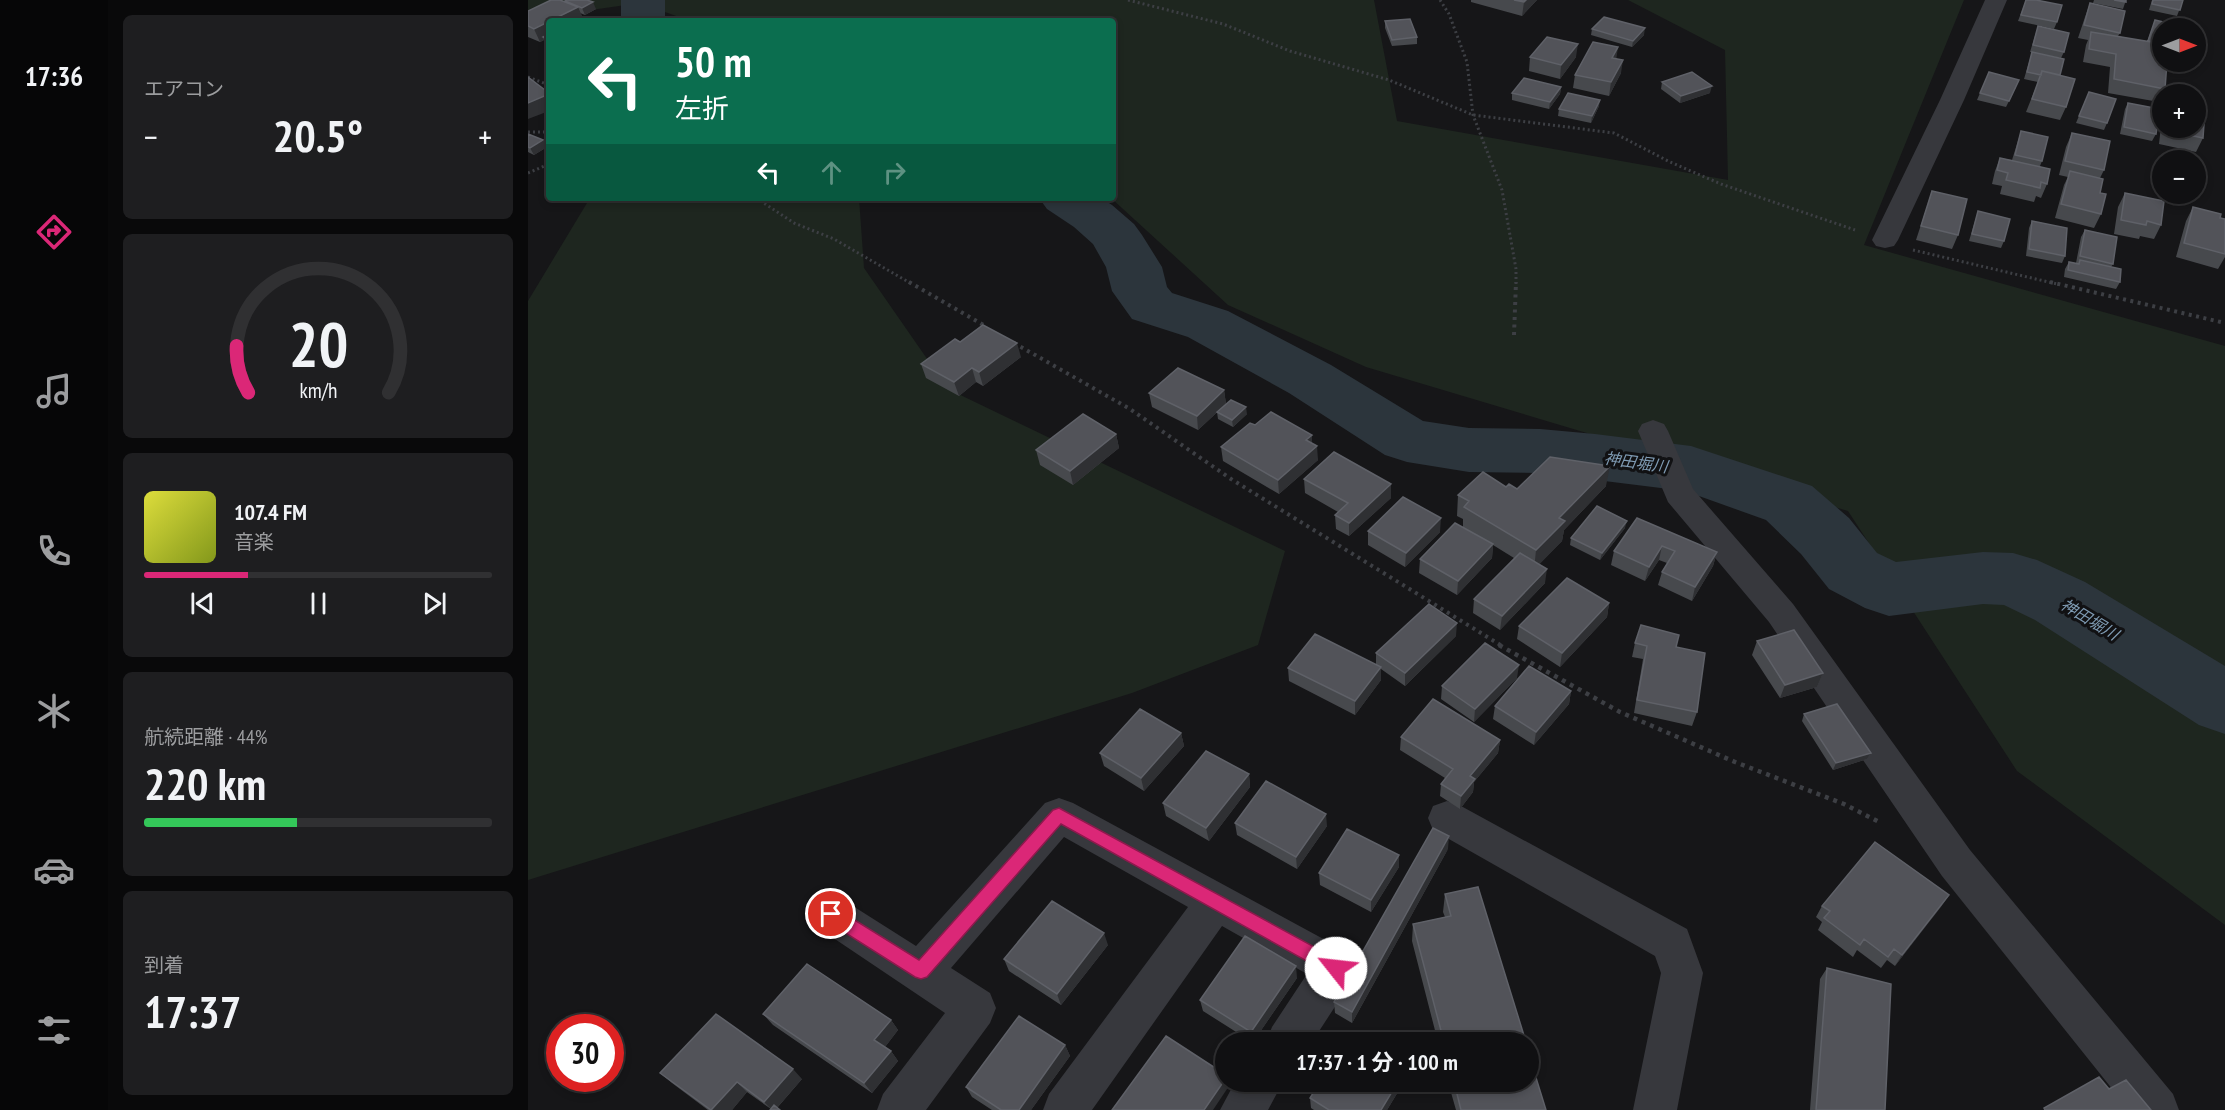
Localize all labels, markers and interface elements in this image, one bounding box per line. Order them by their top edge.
north arrow [2152,18,2206,72]
map controls [2152,18,2206,204]
text: 50 m [675,34,752,89]
icon: left [576,42,654,120]
text: 17:36 [25,59,83,93]
text: エアコン [144,76,224,102]
button: + [2152,84,2206,138]
text: 左折 [675,91,729,125]
text: 20.5° [273,106,363,164]
text: − [144,115,158,158]
text: + [478,115,492,158]
button: − [2152,150,2206,204]
icon: left [752,156,785,189]
icon: ahead [815,156,848,189]
icon: right [878,156,911,189]
icon: directions [33,211,75,253]
text: 20 [288,303,348,384]
icon: music [33,370,75,412]
text: km/h [299,376,337,404]
water label: 神田堀川 [1603,448,1671,477]
text: 107.4 FM [234,498,307,526]
text: 音楽 [234,529,274,555]
icon: phone [33,530,75,572]
icon: previous [186,587,219,620]
icon: pause [302,587,335,620]
icon: next [418,587,451,620]
water label: 神田堀川 [2057,594,2124,645]
icon: climate [33,690,75,732]
text: 航続距離 · 44% [144,724,267,750]
text: 220 km [144,754,266,812]
icon: car [33,849,75,891]
pin [805,888,856,939]
icon: arrive [814,897,847,930]
position arrow [1304,936,1368,1000]
text: 到着 [144,952,184,978]
text: 17:37 [144,982,241,1040]
icon: filters [33,1009,75,1051]
speed limit sign: 30 [546,1014,624,1092]
text: 17:37 · 1 分 · 100 m [1296,1048,1458,1076]

